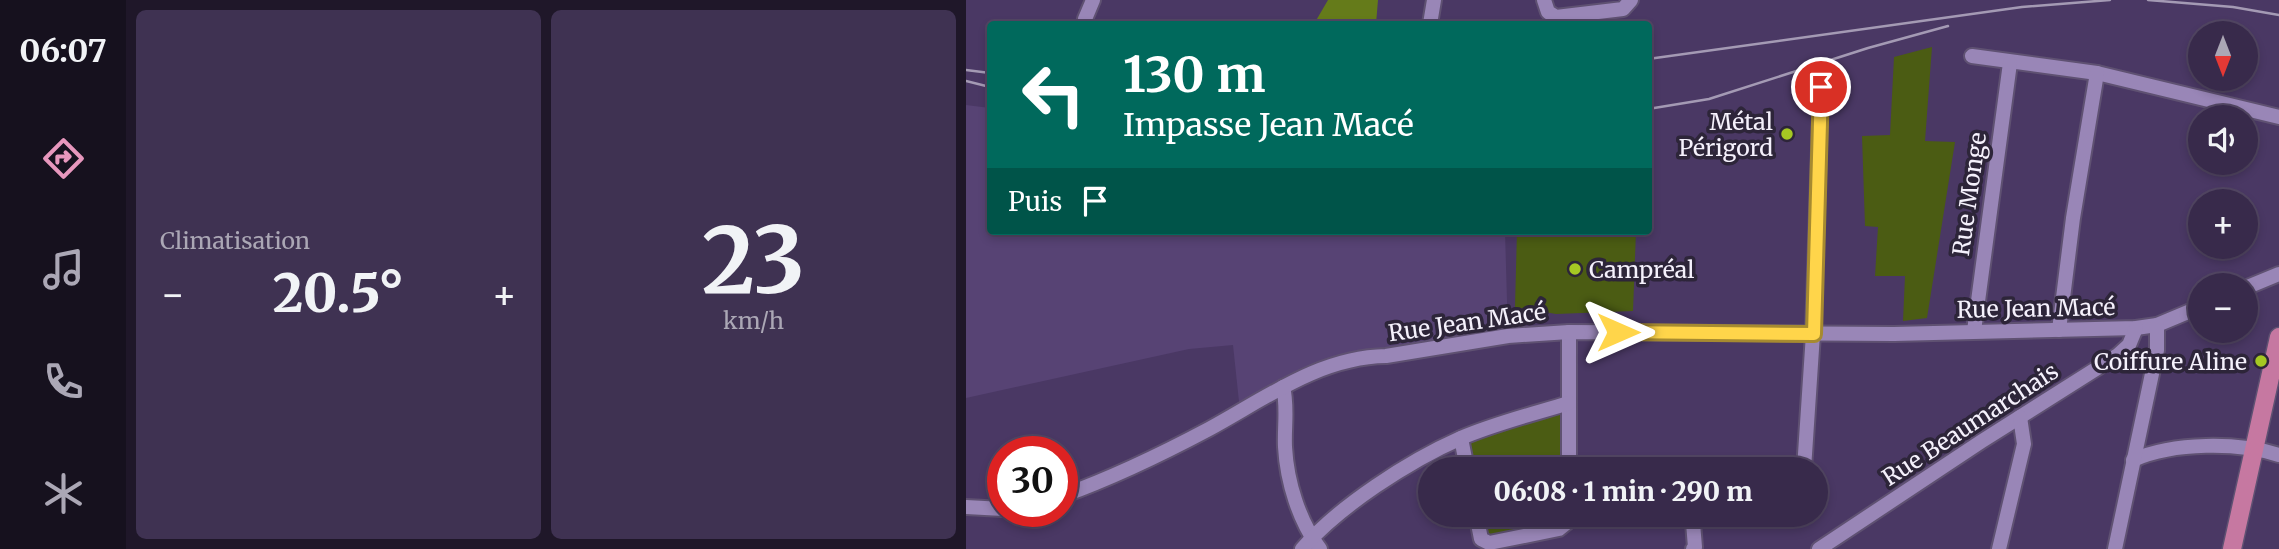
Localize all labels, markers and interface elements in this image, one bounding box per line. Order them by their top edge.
north arrow [2188,21,2258,91]
map controls [2188,21,2258,343]
text: 06:07 [19,31,107,71]
text: 130 m [1123,44,1266,105]
icon: left [1008,49,1099,140]
pin [1791,57,1851,117]
icon: arrive [1802,68,1840,106]
text: Impasse Jean Macé [1123,105,1414,145]
button: sound [2188,105,2258,175]
place label: Métal Périgord [1679,107,1773,162]
marker: Métal Périgord [1779,126,1795,142]
street label: Rue Monge [1946,130,1992,258]
icon: directions [39,134,88,183]
icon: arrive [1076,182,1114,220]
text: Puis [1008,185,1062,218]
button: + [2188,189,2258,259]
text: 23 [702,203,805,318]
text: Climatisation [160,226,310,255]
icon: music [39,245,88,294]
place label: Campréal [1589,255,1694,284]
text: 20.5° [273,261,404,326]
marker: Campréal [1567,261,1583,277]
text: − [160,271,185,318]
text: + [492,271,517,318]
button: − [2188,273,2258,343]
street label: Rue Jean Macé [1956,292,2116,324]
position arrow [1581,295,1655,369]
street label: Rue Jean Macé [1386,297,1548,347]
text: km/h [723,306,784,335]
place label: Coiffure Aline [2094,347,2247,376]
marker: Coiffure Aline [2253,353,2269,369]
street label: Rue Beaumarchais [1876,356,2064,492]
icon: phone [39,357,88,406]
speed limit sign: 30 [987,436,1078,527]
icon: climate [39,469,88,518]
text: 06:08 · 1 min · 290 m [1493,475,1753,508]

